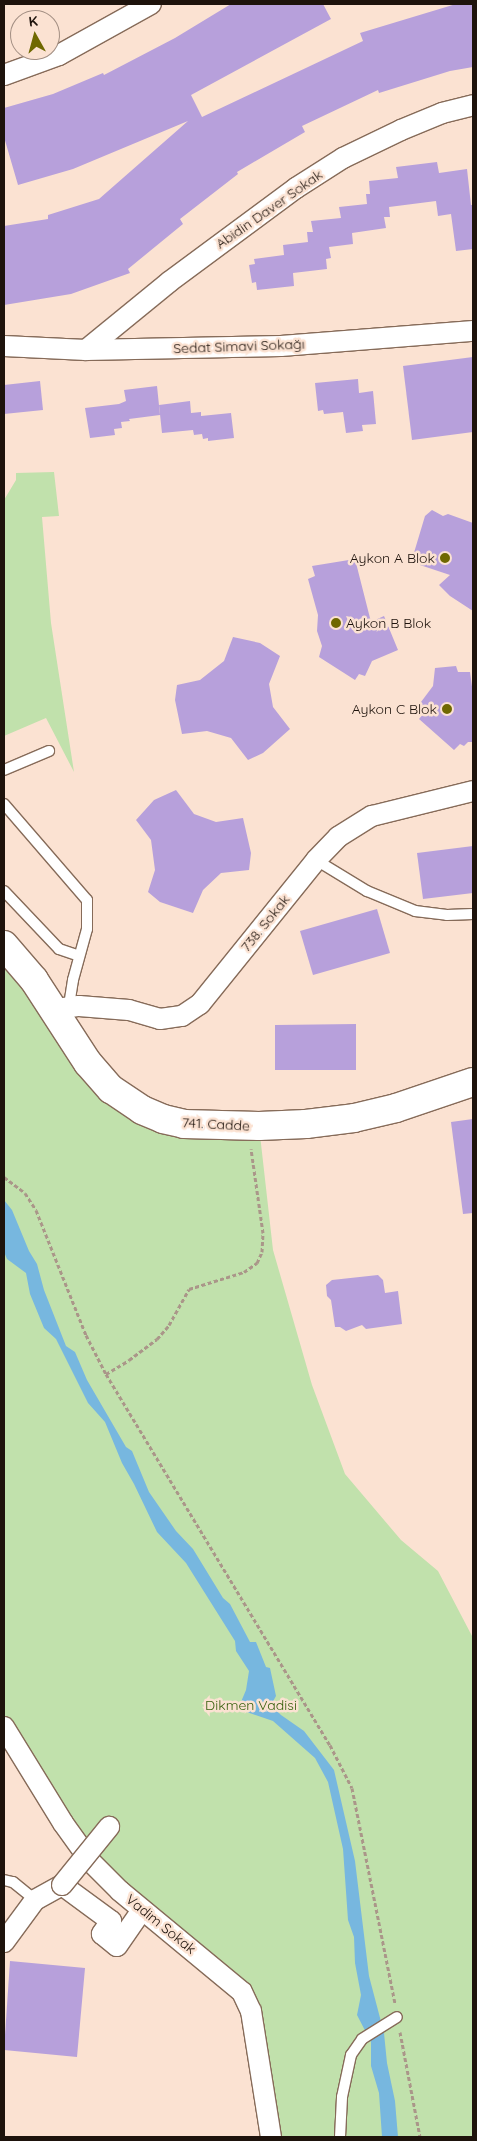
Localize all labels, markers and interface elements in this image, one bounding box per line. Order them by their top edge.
north arrow [10,10,60,60]
text: K [28,12,39,31]
street label: Abidin Daver Sokak [212,166,326,252]
street label: Sedat Simavi Sokağı [173,335,305,357]
place label: Aykon A Blok [350,550,435,566]
marker: Aykon A Blok [439,552,451,564]
place label: Aykon B Blok [346,615,431,631]
marker: Aykon B Blok [330,617,342,629]
place label: Aykon C Blok [352,701,437,717]
marker: Aykon C Blok [441,703,453,715]
street label: 738. Sokak [237,891,293,955]
street label: 741. Cadde [182,1114,250,1134]
park label: Dikmen Vadisi [205,1697,297,1713]
street label: Vadim Sokak [123,1891,199,1957]

